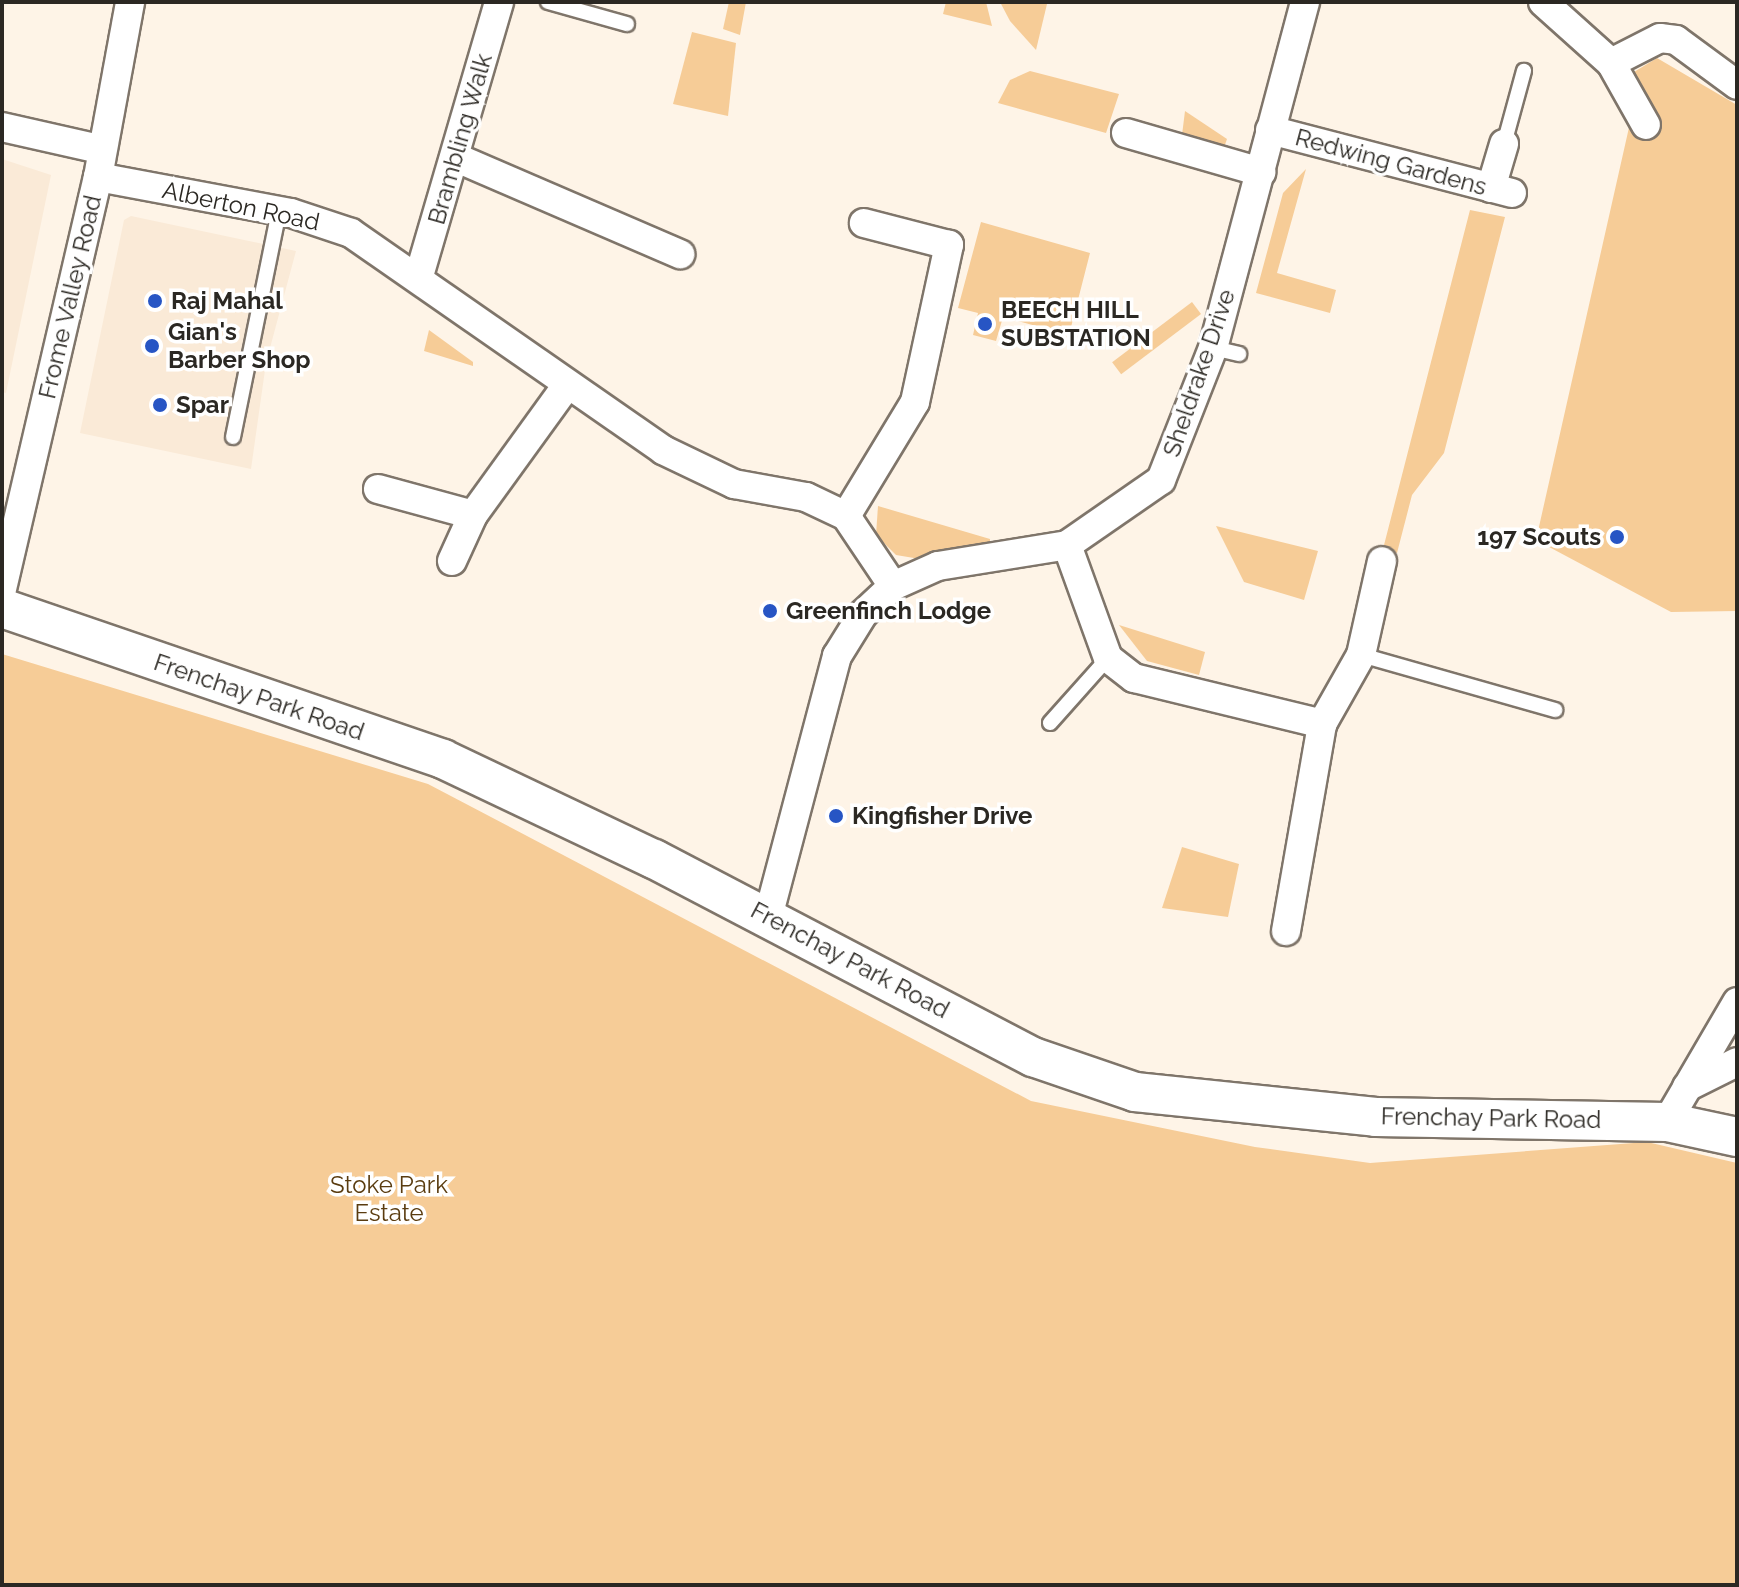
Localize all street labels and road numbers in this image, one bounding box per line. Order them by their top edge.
street label: Brambling Walk [422,50,498,228]
street label: Redwing Gardens [1292,123,1490,201]
street label: Alberton Road [160,175,322,237]
street label: Frome Valley Road [32,192,108,402]
street label: Sheldrake Drive [1157,286,1241,460]
street label: Frenchay Park Road [150,647,368,747]
street label: Frenchay Park Road [746,895,954,1025]
street label: Frenchay Park Road [1380,1102,1602,1134]

